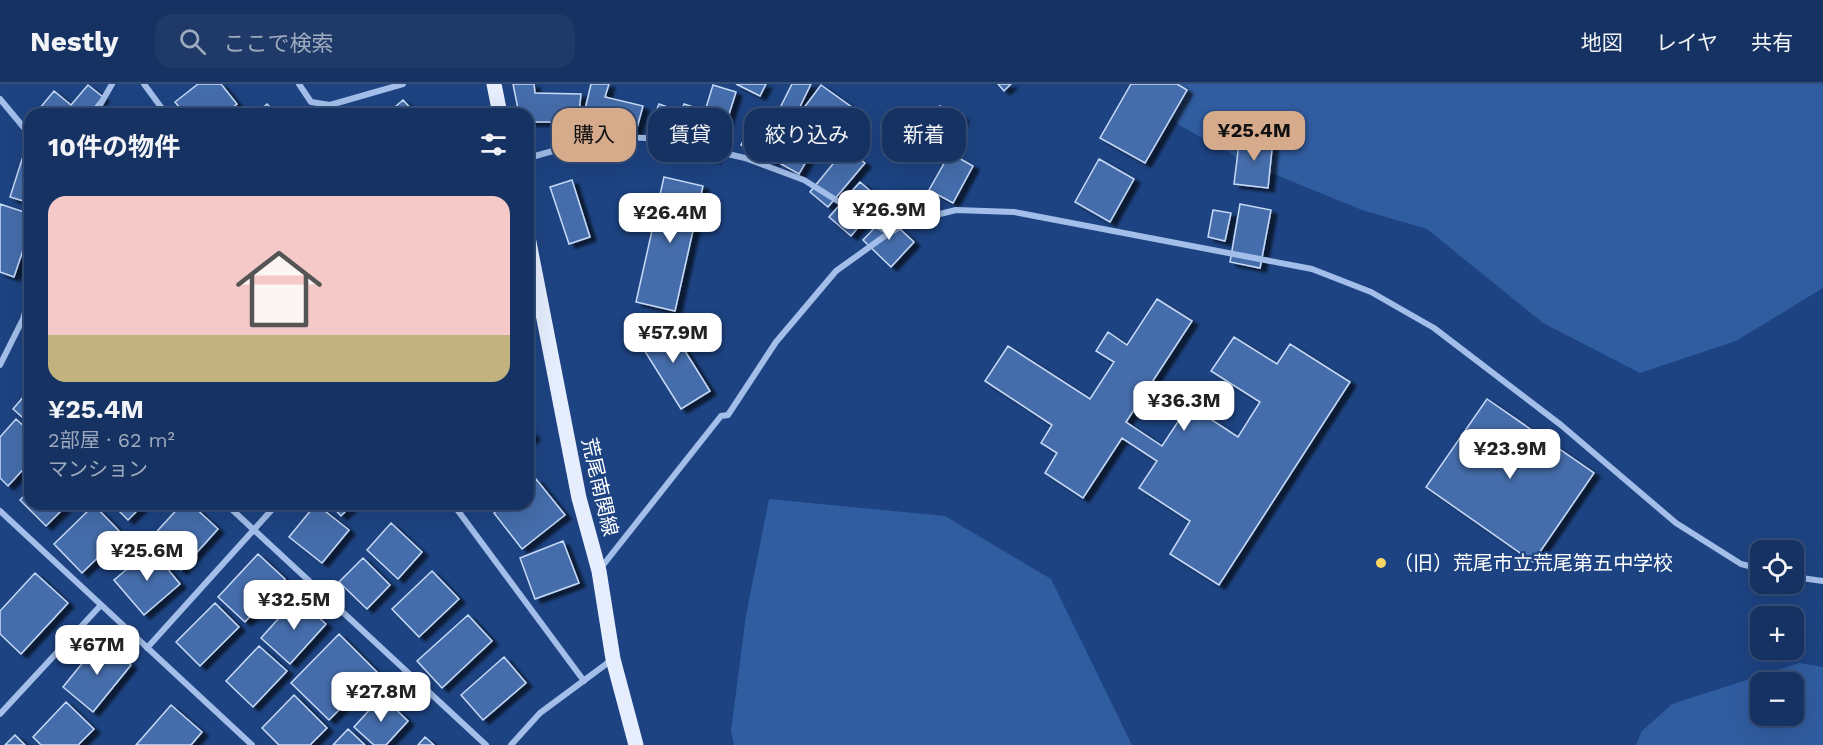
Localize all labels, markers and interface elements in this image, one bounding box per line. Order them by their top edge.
search box [155,14,575,68]
text: Nestly [30,25,119,58]
icon: search [176,25,209,58]
text: 地図 [1581,30,1623,55]
text: レイヤ [1656,30,1718,55]
text: 共有 [1751,30,1793,55]
text: ここで検索 [224,31,334,56]
chip: 購入 [552,108,636,162]
chip: 賃貸 [648,108,732,162]
chip: 絞り込み [744,108,870,162]
chip: 新着 [882,108,966,162]
pin: ¥25.4M [1205,111,1303,162]
text: ¥25.4M [1217,118,1291,142]
icon: filters [477,128,510,161]
text: 10件の物件 [48,132,180,162]
pin: ¥26.9M [840,190,938,241]
pin: ¥26.4M [621,193,719,244]
text: ¥26.9M [852,197,926,221]
text: ¥26.4M [633,200,707,224]
icon: home [225,235,333,343]
pin: ¥57.9M [624,313,722,364]
text: ¥57.9M [638,320,708,344]
pin: ¥36.3M [1135,381,1233,432]
text: ¥36.3M [1147,388,1221,412]
text: ¥25.4M [48,394,144,424]
text: 2部屋 · 62 m² [48,428,175,452]
pin: ¥23.9M [1461,429,1559,480]
street label: 荒尾南関線 [577,436,623,538]
text: ¥23.9M [1473,436,1547,460]
text: マンション [48,457,148,481]
pin: ¥25.6M [98,531,196,582]
text: ¥25.6M [110,538,184,562]
map controls [1750,540,1804,726]
button: locate [1750,540,1804,594]
place label: （旧）荒尾市立荒尾第五中学校 [1393,551,1673,575]
marker: （旧）荒尾市立荒尾第五中学校 [1374,556,1388,570]
pin: ¥32.5M [245,580,343,631]
text: ¥32.5M [258,587,330,611]
button: + [1750,606,1804,660]
pin: ¥67M [61,625,133,676]
text: ¥67M [69,632,125,656]
pin: ¥27.8M [332,672,430,723]
button: − [1750,672,1804,726]
text: ¥27.8M [345,679,417,703]

